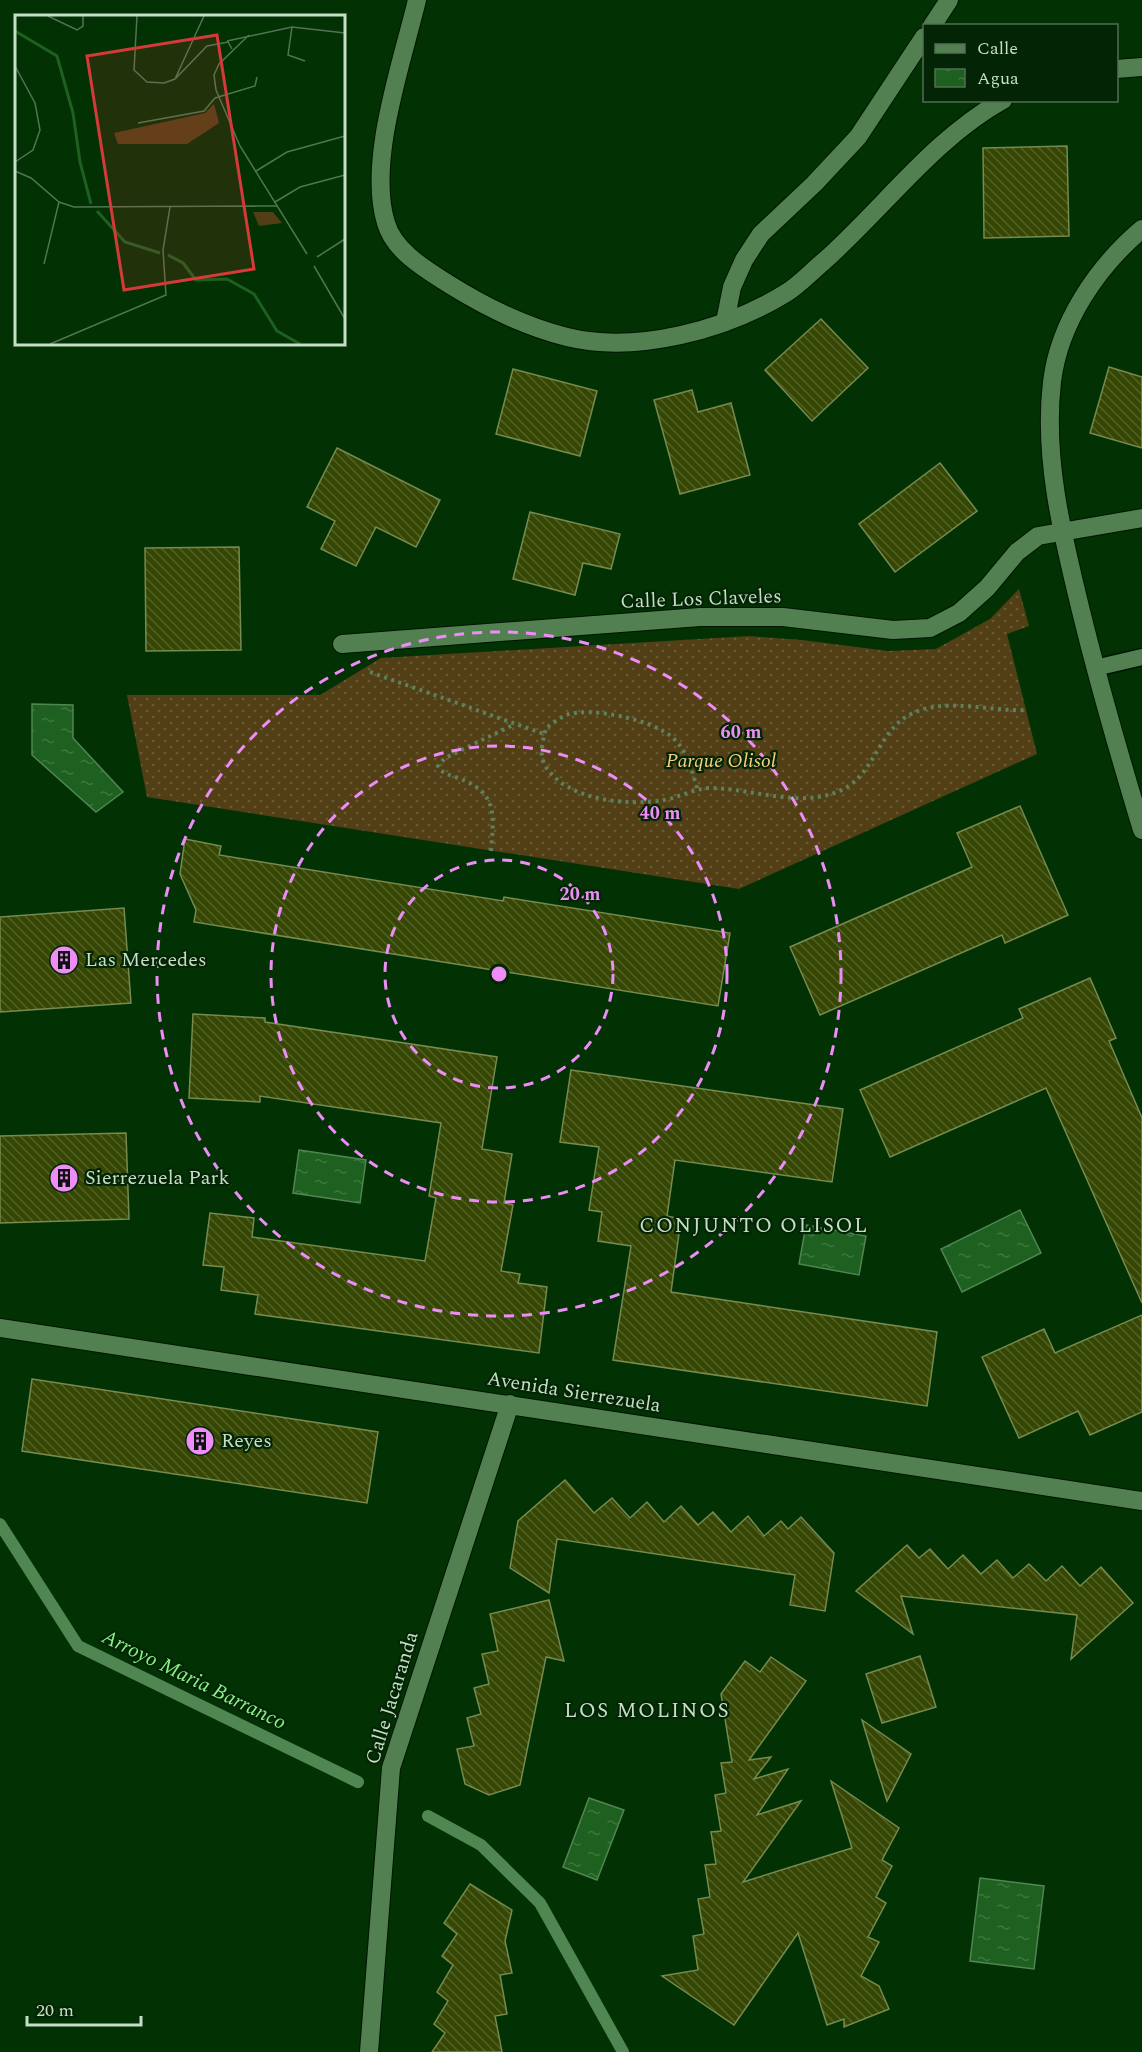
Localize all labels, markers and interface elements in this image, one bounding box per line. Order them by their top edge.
inset map [15,15,345,345]
legend [923,24,1118,102]
text: Calle [977,35,1018,62]
text: Agua [977,65,1019,92]
street label: Calle Los Claveles [620,581,782,617]
text: 60 m [721,719,761,746]
park label: Parque Olisol [666,746,776,776]
text: 40 m [640,800,680,827]
text: 20 m [560,881,600,908]
building icon: Las Mercedes [48,944,80,976]
place label: Las Mercedes [85,945,207,975]
centre of rings [489,964,509,984]
building icon: Sierrezuela Park [48,1162,80,1194]
place label: Sierrezuela Park [85,1163,230,1193]
district label: CONJUNTO OLISOL [639,1210,869,1242]
street label: Avenida Sierrezuela [485,1363,663,1421]
building icon: Reyes [184,1425,216,1457]
place label: Reyes [221,1426,272,1456]
water label: Arroyo Maria Barranco [95,1621,292,1739]
street label: Calle Jacaranda [358,1628,427,1768]
district label: LOS MOLINOS [564,1695,730,1727]
scale bar [27,1989,141,2027]
text: 20 m [36,1997,74,2024]

